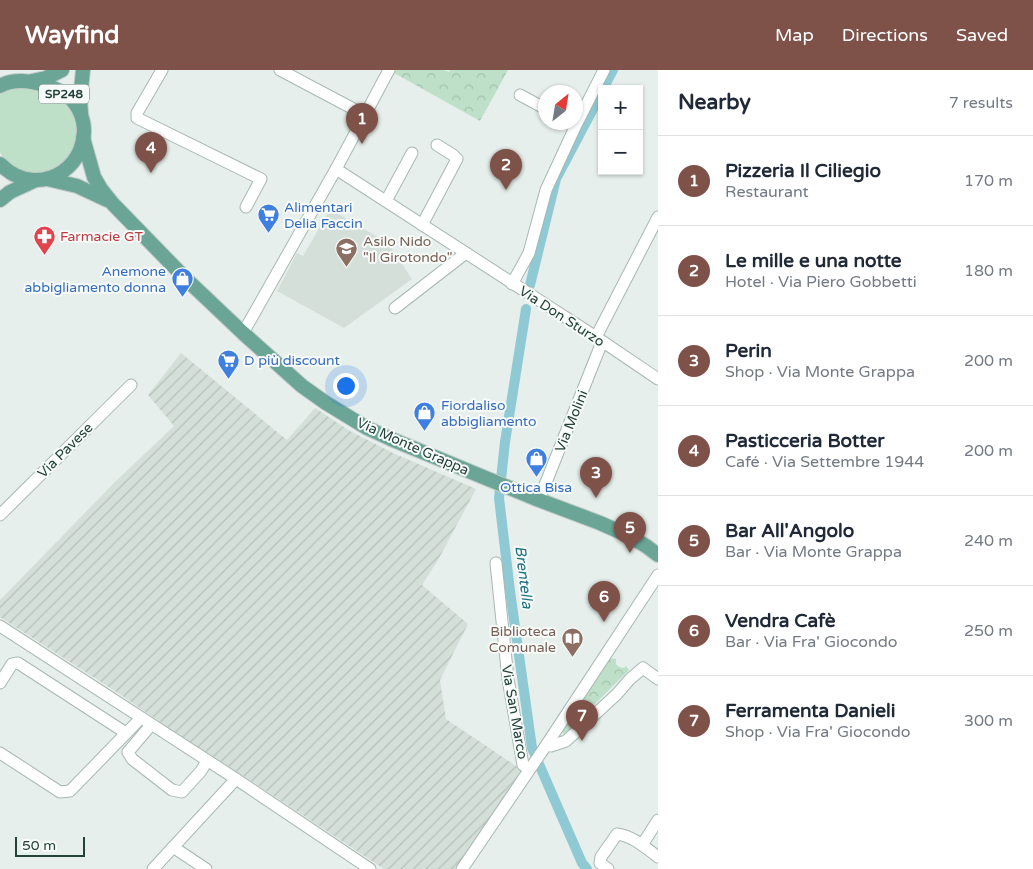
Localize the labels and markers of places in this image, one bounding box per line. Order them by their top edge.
pin: 1 [346,103,378,144]
pin: 4 [135,132,167,173]
pin: 2 [490,149,522,190]
place label: Alimentari Delia Faccin [284,199,363,232]
supermarket icon: Alimentari Delia Faccin [256,203,280,234]
pharmacy icon: Farmacie GT [32,224,56,255]
place label: Farmacie GT [60,228,144,245]
place label: Asilo Nido "Il Girotondo" [363,233,453,266]
school or university icon: Asilo Nido "Il Girotondo" [335,237,359,268]
place label: Anemone abbigliamento donna [25,263,166,296]
shop icon: Anemone abbigliamento donna [170,267,194,298]
supermarket icon: D più discount [216,348,240,379]
place label: D più discount [244,352,340,369]
place label: Fiordaliso abbigliamento [441,397,537,430]
shop icon: Fiordaliso abbigliamento [413,401,437,432]
shop icon: Ottica Bisa [524,447,548,478]
pin: 3 [580,457,612,498]
place label: Ottica Bisa [500,479,572,496]
pin: 5 [614,512,646,553]
pin: 6 [588,581,620,622]
place label: Biblioteca Comunale [489,623,556,656]
library icon: Biblioteca Comunale [560,627,584,658]
pin: 7 [566,700,598,741]

